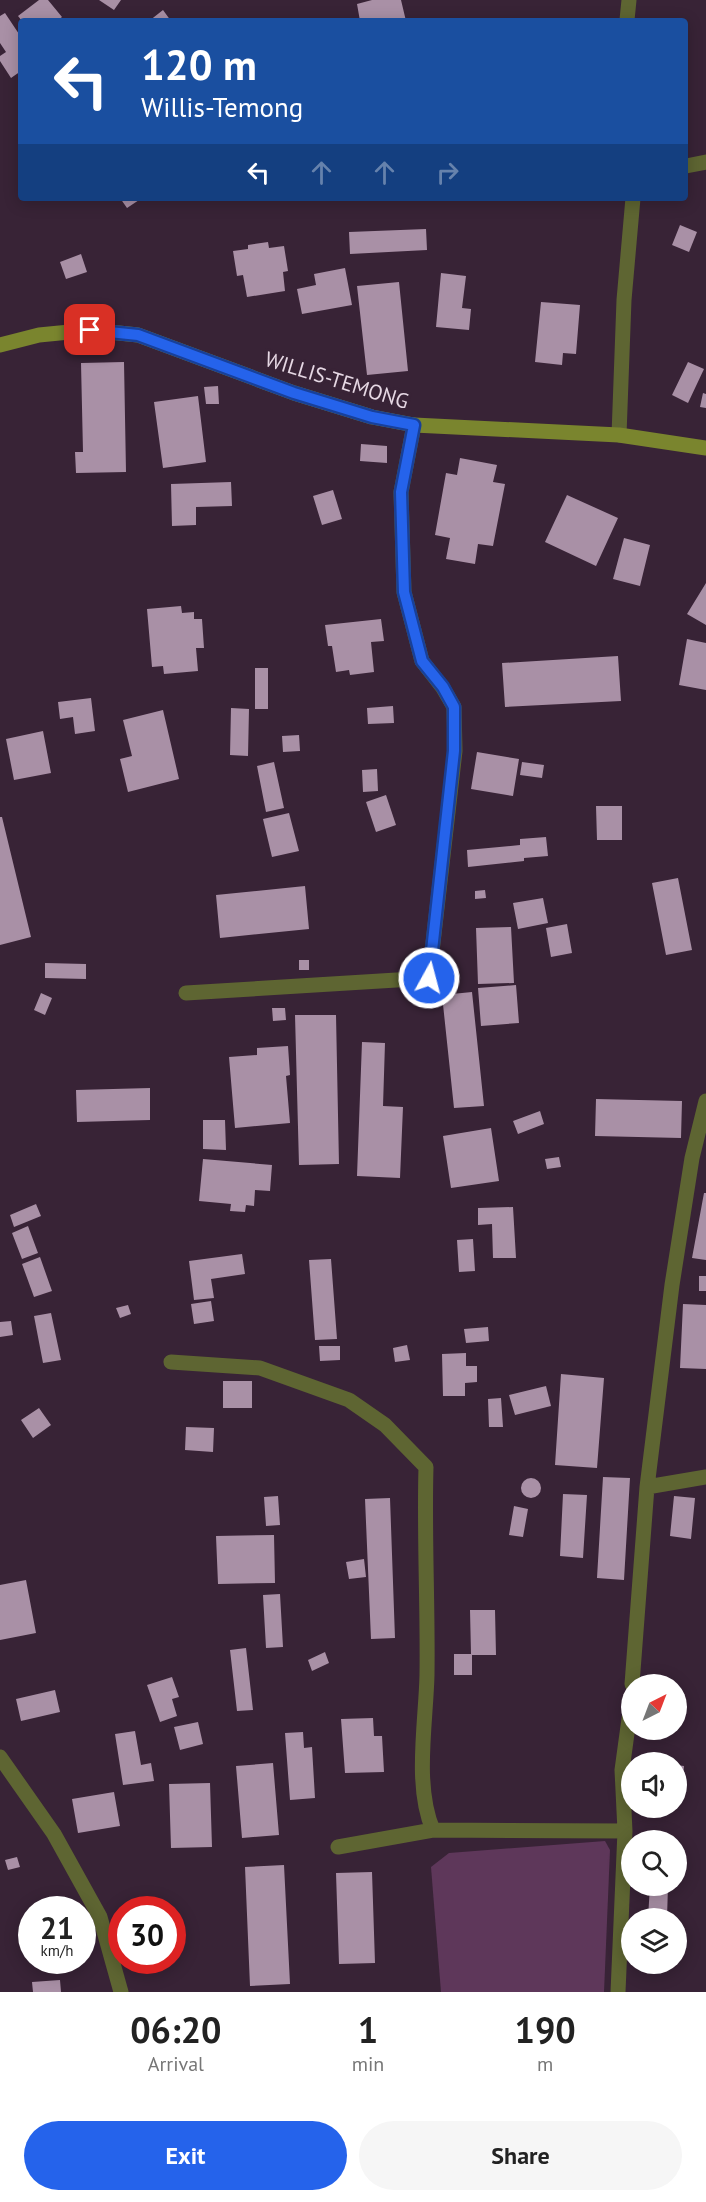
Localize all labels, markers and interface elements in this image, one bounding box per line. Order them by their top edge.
text: 120 m [141,37,257,92]
icon: left [42,42,120,120]
text: Willis-Temong [141,90,303,124]
icon: left [242,156,275,189]
icon: ahead [305,156,338,189]
icon: ahead [368,156,401,189]
icon: right [431,156,464,189]
pin [64,304,115,355]
icon: arrive [73,313,106,346]
street label: WILLIS-TEMONG [262,345,412,415]
position arrow [397,946,461,1010]
north arrow [621,1674,687,1740]
map controls [621,1674,687,1974]
button: sound [621,1752,687,1818]
button: search [621,1830,687,1896]
speed limit sign: 30 [108,1896,186,1974]
text: 21 [40,1908,74,1947]
button: layers [621,1908,687,1974]
text: km/h [41,1941,73,1960]
text: 06:20 [130,2006,222,2053]
text: 1 [358,2006,378,2053]
text: 190 [515,2006,576,2053]
text: Arrival [148,2051,204,2077]
text: min [352,2051,384,2077]
text: m [537,2051,553,2077]
button: Exit [24,2121,347,2190]
button: Share [359,2121,682,2190]

